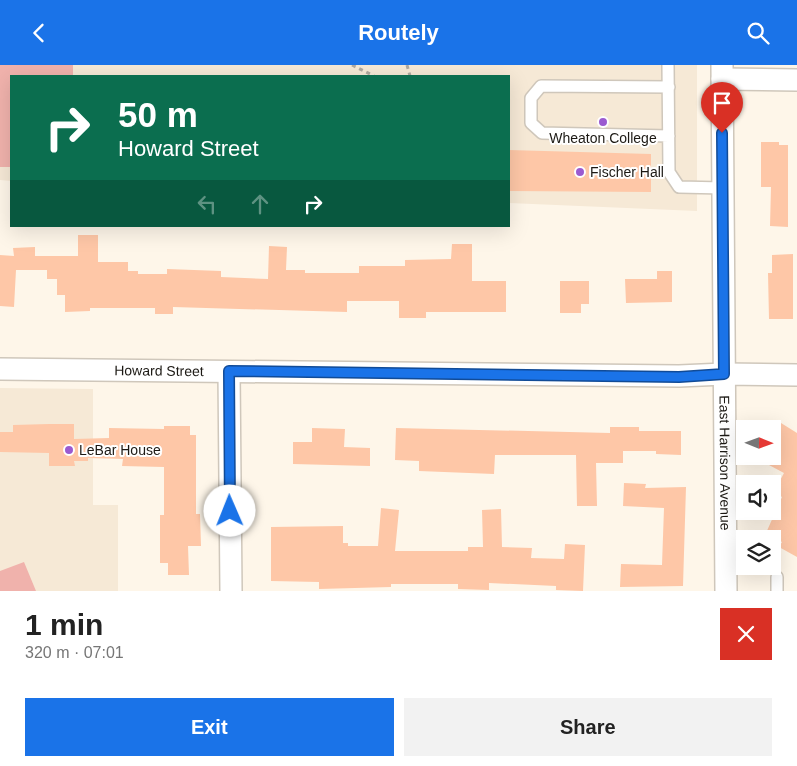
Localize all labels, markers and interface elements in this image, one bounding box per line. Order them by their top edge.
icon: back [25,19,53,47]
icon: search [744,19,772,47]
text: Routely [358,20,439,45]
pin [701,82,743,133]
icon: arrive [708,89,736,117]
icon: right [35,95,100,160]
text: 50 m [118,95,198,134]
marker: Wheaton College [597,116,609,128]
place label: Wheaton College [549,130,657,146]
text: Howard Street [118,136,259,161]
place label: Fischer Hall [590,164,664,180]
marker: Fischer Hall [574,166,586,178]
icon: left [193,190,221,218]
icon: ahead [246,190,274,218]
icon: right [299,190,327,218]
street label: Howard Street [114,362,204,379]
street label: East Harrison Avenue [717,395,734,531]
north arrow [736,420,781,465]
map controls [736,420,781,575]
place label: LeBar House [79,442,161,458]
marker: LeBar House [63,444,75,456]
button: sound [736,475,781,520]
position arrow [203,484,255,536]
button: layers [736,530,781,575]
text: 1 min [25,608,103,641]
button: close [720,608,772,660]
text: 320 m · 07:01 [25,644,124,661]
button: Exit [25,698,394,756]
button: Share [404,698,772,756]

